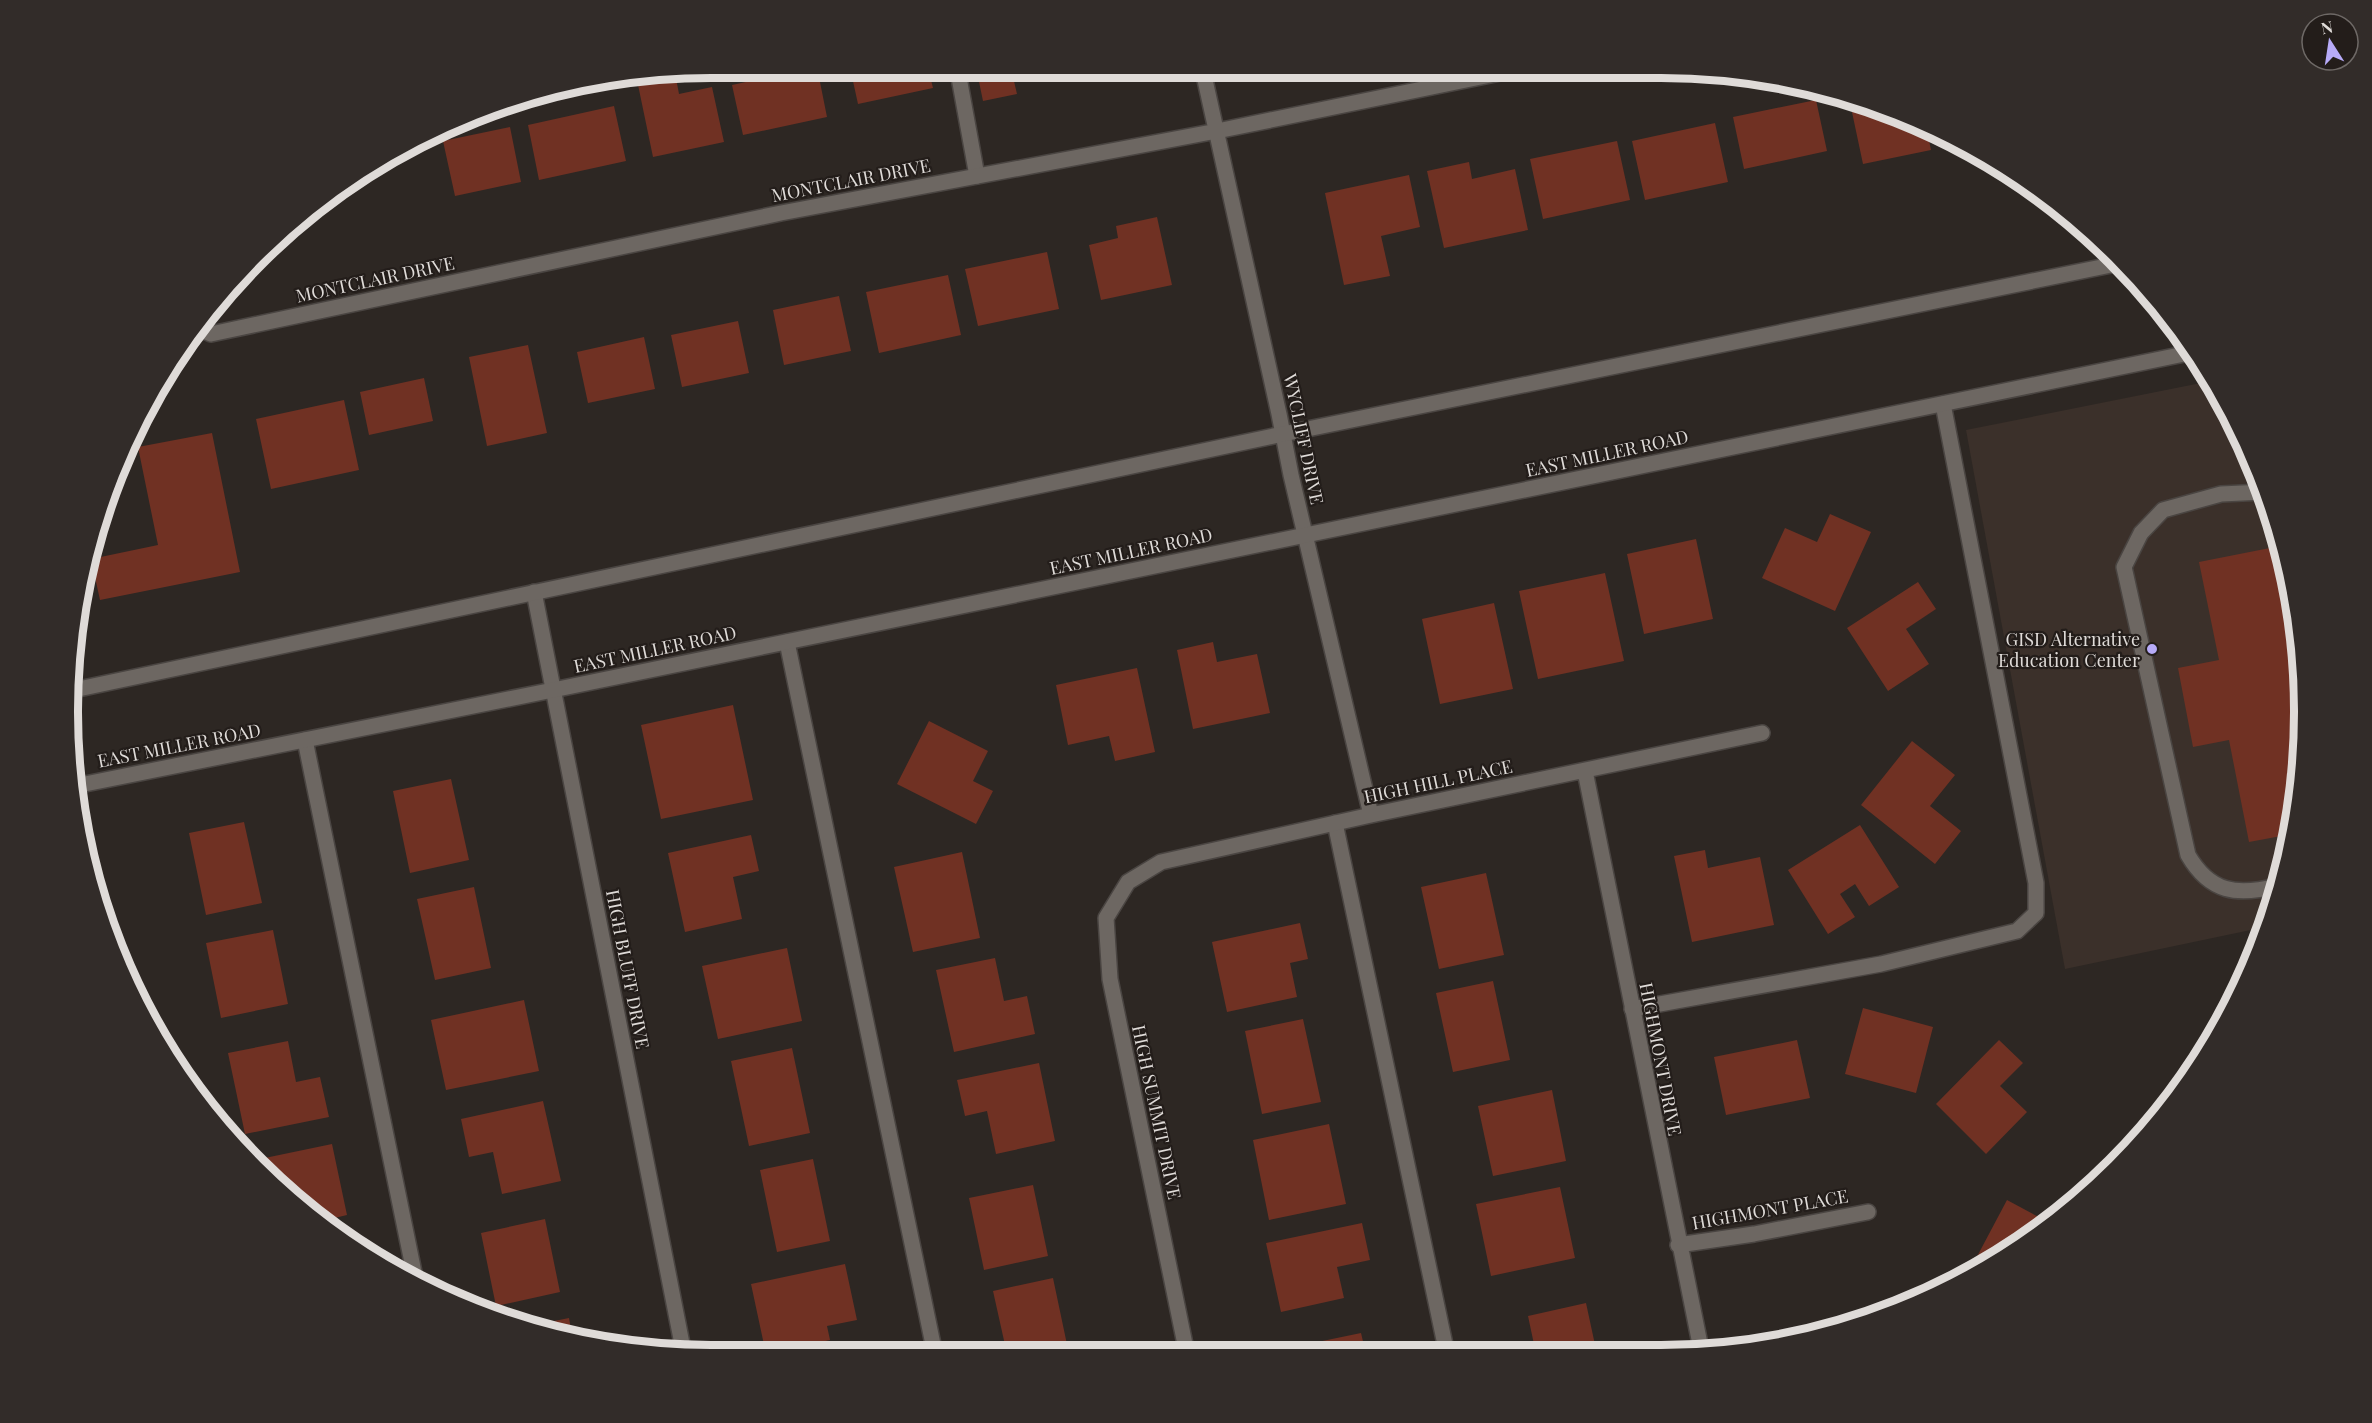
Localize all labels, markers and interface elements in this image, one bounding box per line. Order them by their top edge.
north arrow [2300,12,2360,72]
text: N [2319,15,2335,38]
street label: MONTCLAIR DRIVE [769,153,933,207]
street label: MONTCLAIR DRIVE [294,250,457,308]
street label: WYCLIFF DRIVE [1278,370,1330,507]
street label: EAST MILLER ROAD [1523,424,1691,482]
street label: EAST MILLER ROAD [1047,522,1215,580]
street label: EAST MILLER ROAD [571,620,739,678]
place label: GISD Alternative Education Center [1998,627,2140,672]
marker: GISD Alternative Education Center [2145,642,2159,656]
street label: EAST MILLER ROAD [95,717,263,773]
street label: HIGH HILL PLACE [1361,754,1515,808]
street label: HIGH BLUFF DRIVE [601,887,655,1051]
street label: HIGHMONT DRIVE [1634,980,1688,1138]
street label: HIGH SUMMIT DRIVE [1127,1022,1187,1202]
street label: HIGHMONT PLACE [1690,1183,1850,1235]

